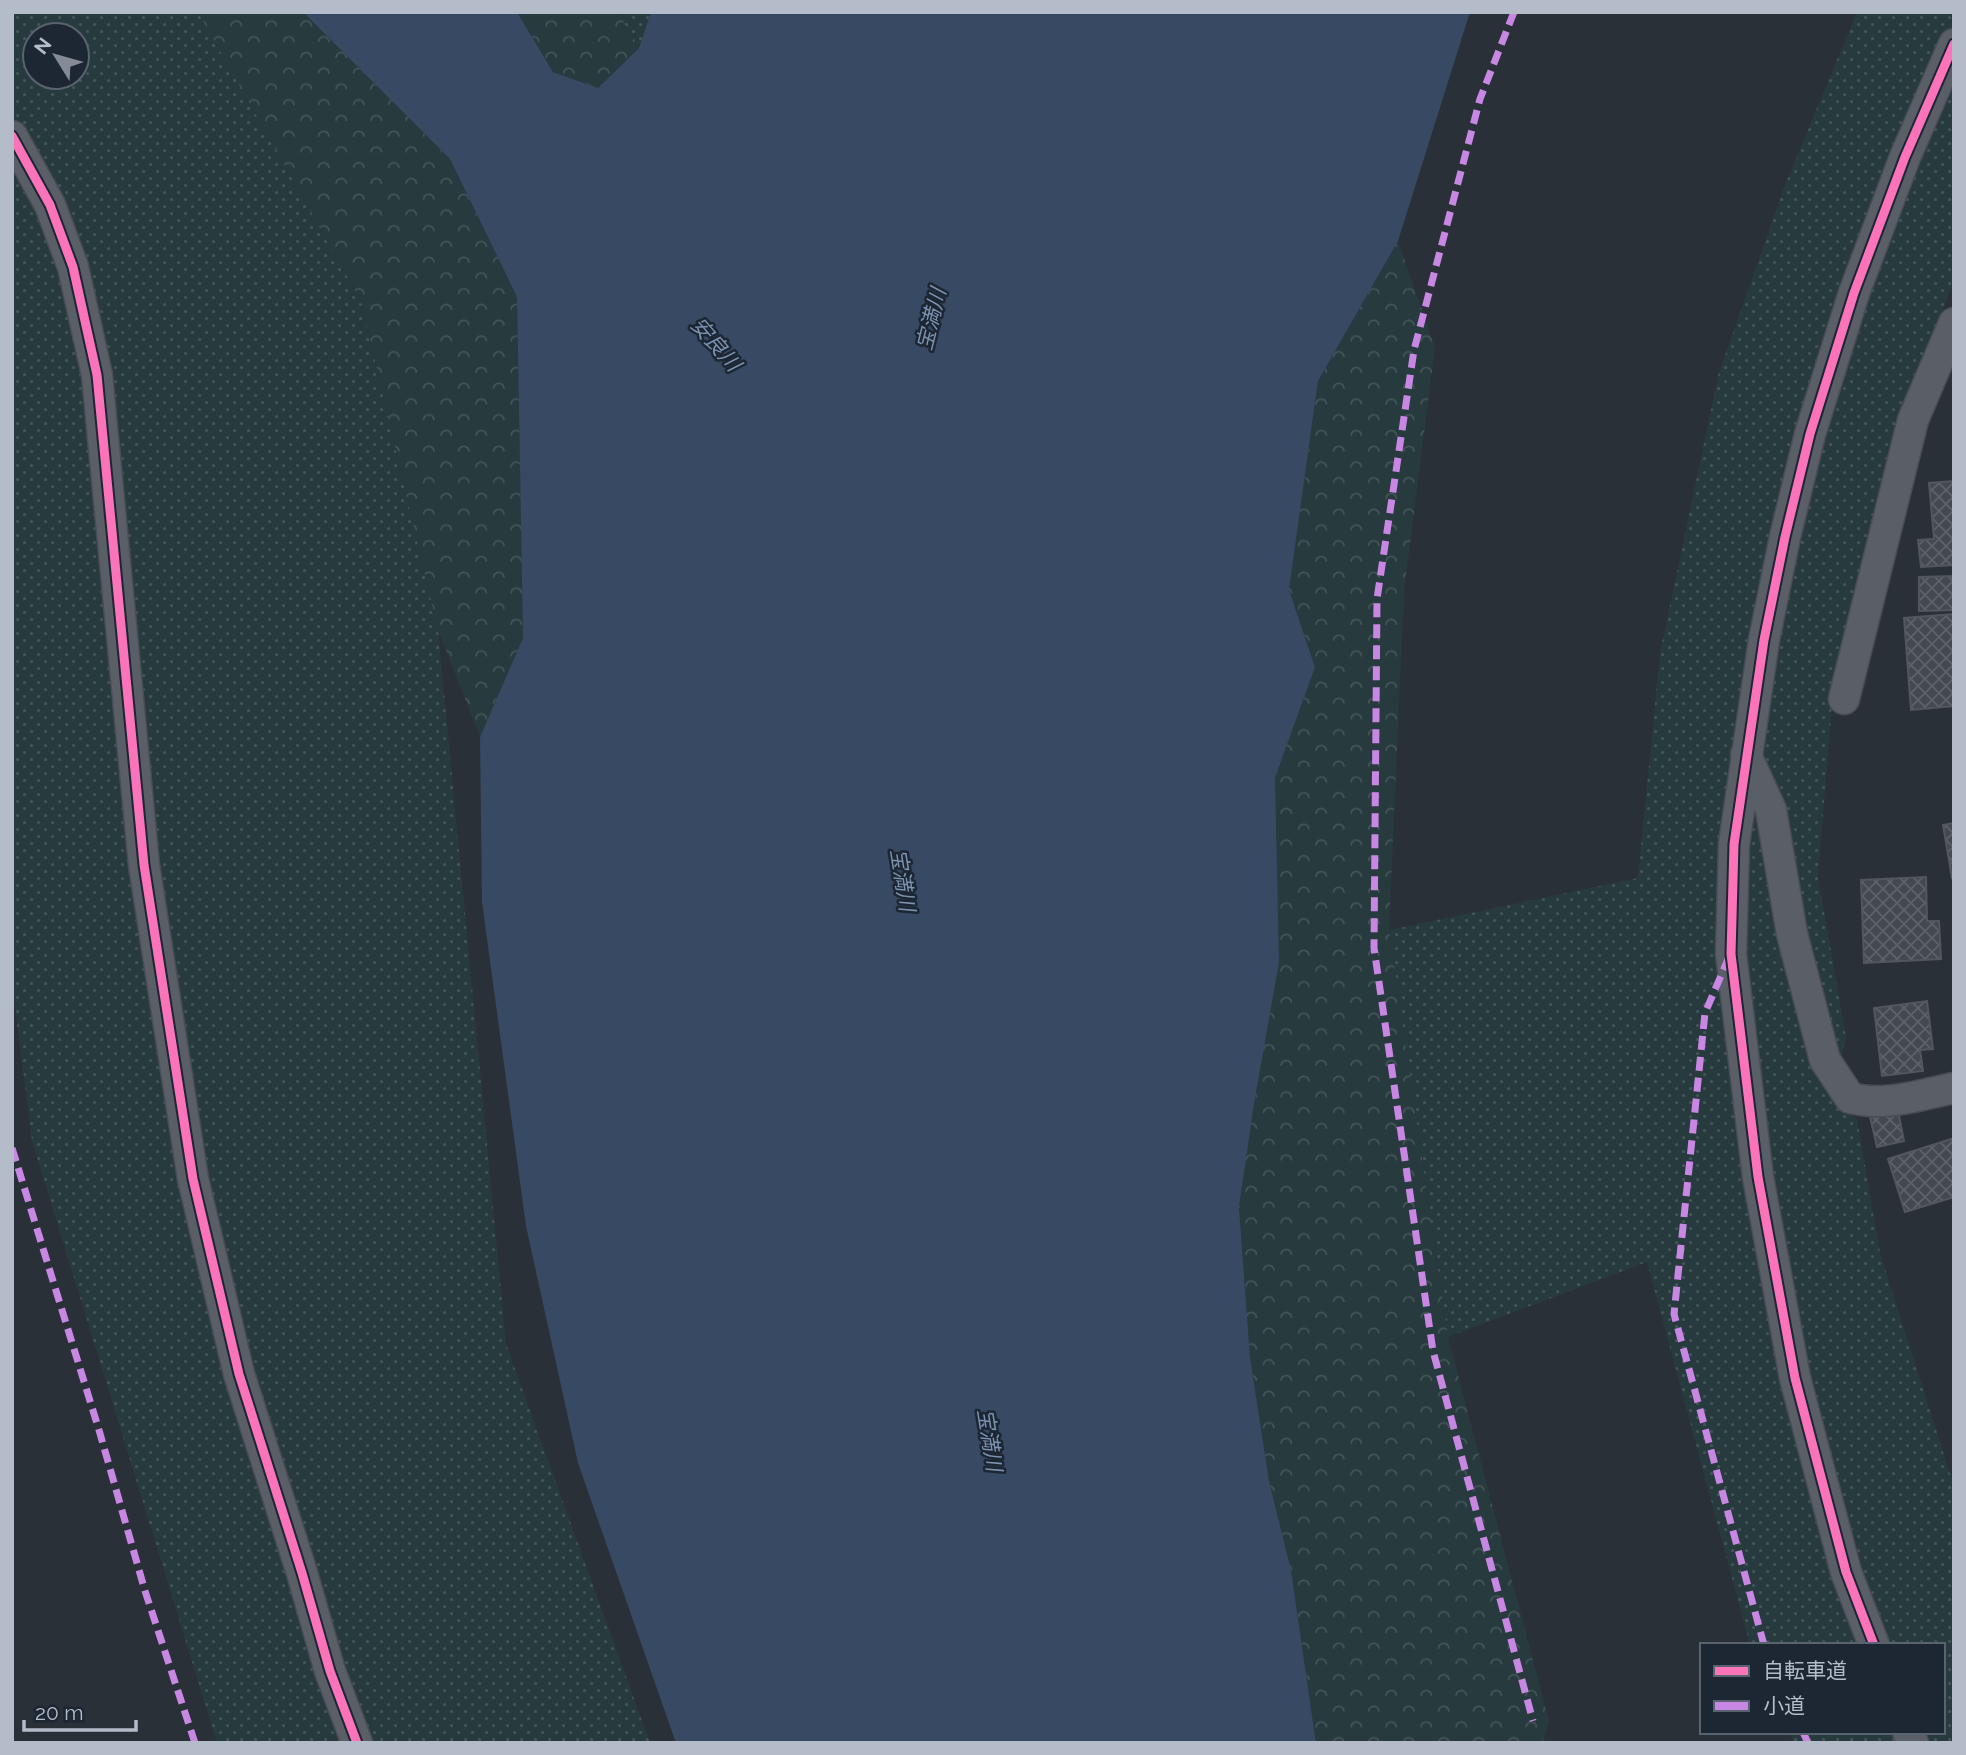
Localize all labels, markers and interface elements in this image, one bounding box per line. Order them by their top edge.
north arrow [21,21,91,91]
text: N [29,33,56,58]
water label: 宝満川 [911,283,951,353]
water label: 安良川 [686,312,747,377]
water label: 宝満川 [886,847,921,915]
water label: 宝満川 [973,1407,1008,1475]
legend [1700,1643,1945,1734]
text: 自転車道 [1763,1658,1847,1683]
scale bar [24,1688,136,1732]
text: 小道 [1763,1693,1805,1718]
text: 20 m [35,1700,83,1725]

